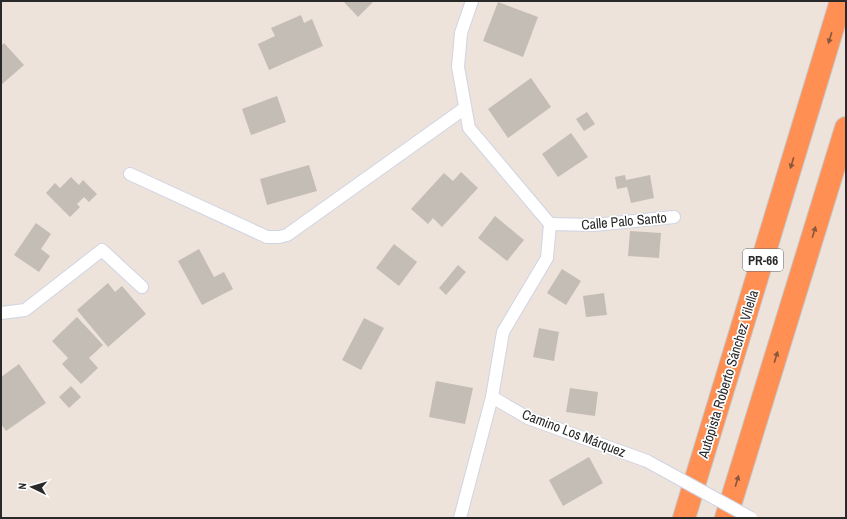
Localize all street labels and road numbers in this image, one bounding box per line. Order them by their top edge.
street label: Calle Palo Santo [581,208,667,234]
road number: PR-66 [743,249,783,271]
street label: Autopista Roberto Sánchez Vilella [694,287,762,461]
street label: Camino Los Márquez [520,405,629,461]

